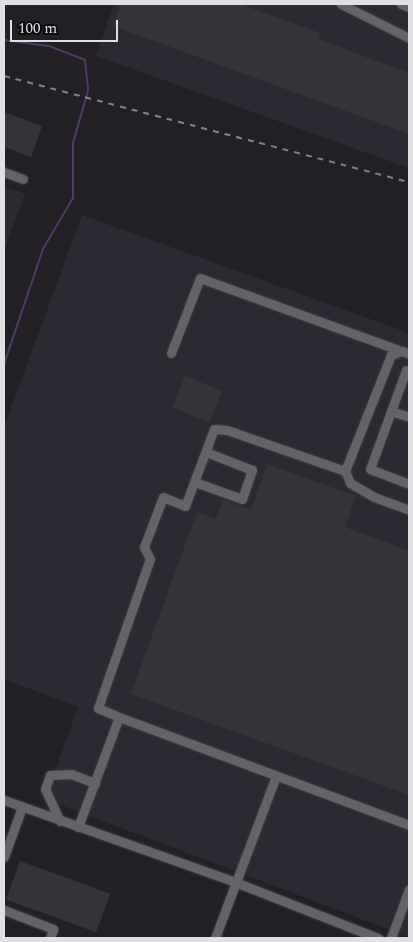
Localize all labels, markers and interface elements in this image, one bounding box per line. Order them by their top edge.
scale bar [12,10,120,42]
text: 100 m [18,17,57,40]

